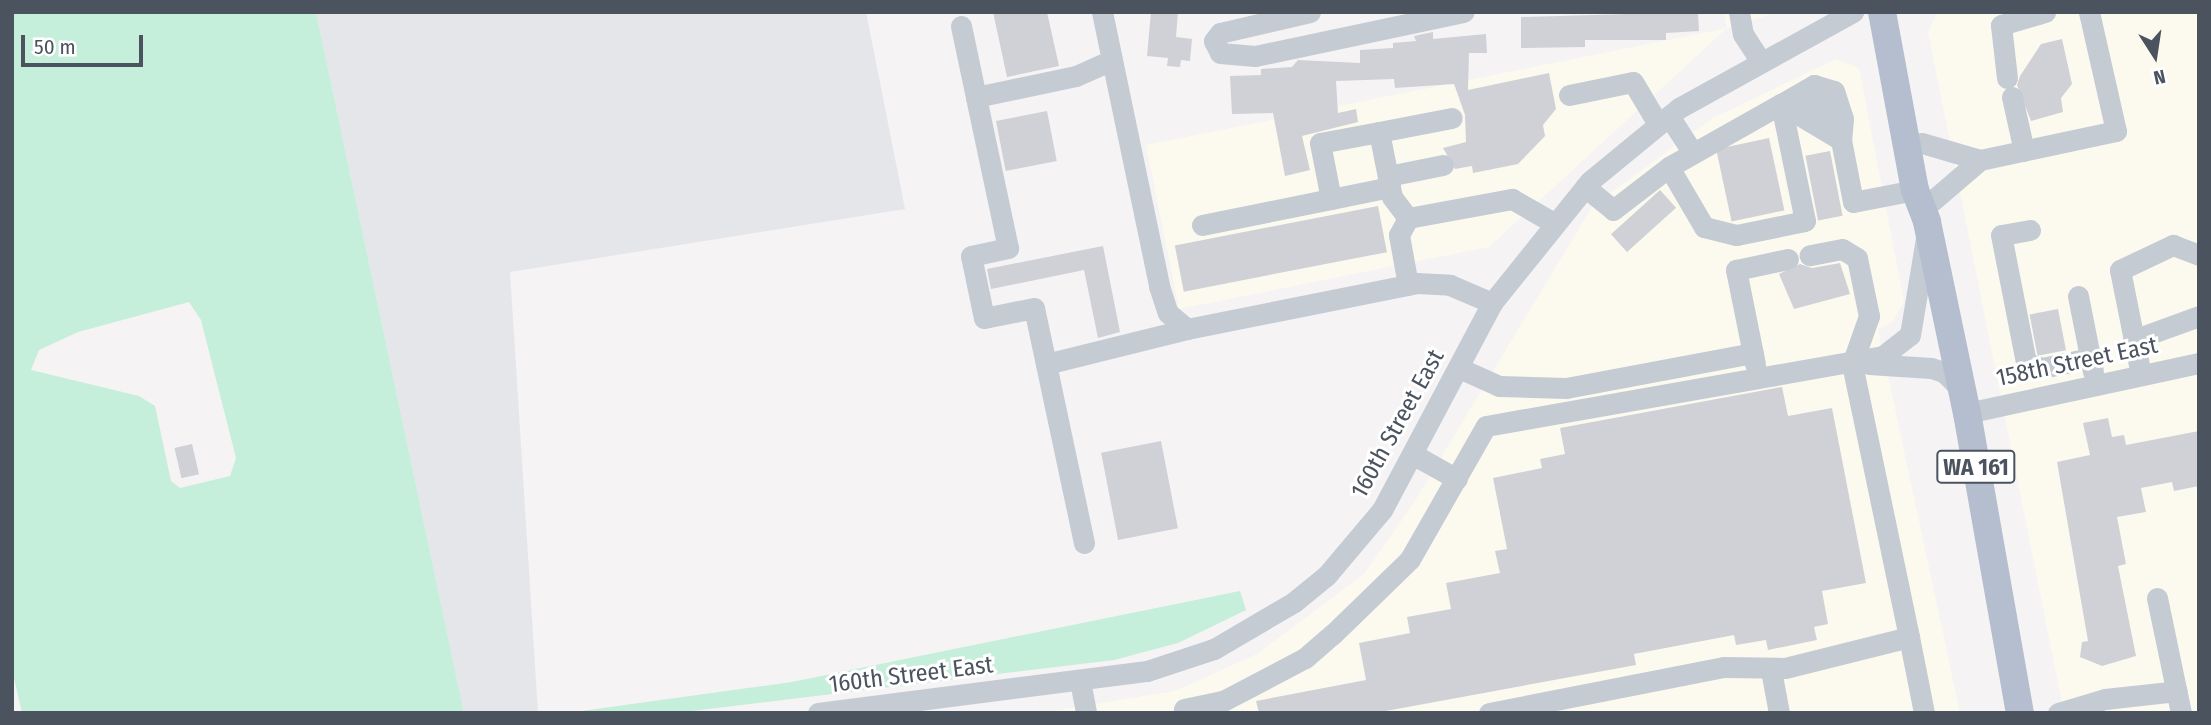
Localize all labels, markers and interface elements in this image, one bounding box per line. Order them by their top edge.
scale bar [24,21,147,65]
north arrow [2120,21,2190,91]
text: 50 m [34,34,76,60]
text: N [2152,65,2167,89]
street label: 158th Street East [1994,331,2160,393]
street label: 160th Street East [1345,345,1451,503]
road number: WA 161 [1936,447,2016,486]
street label: 160th Street East [827,651,995,699]

